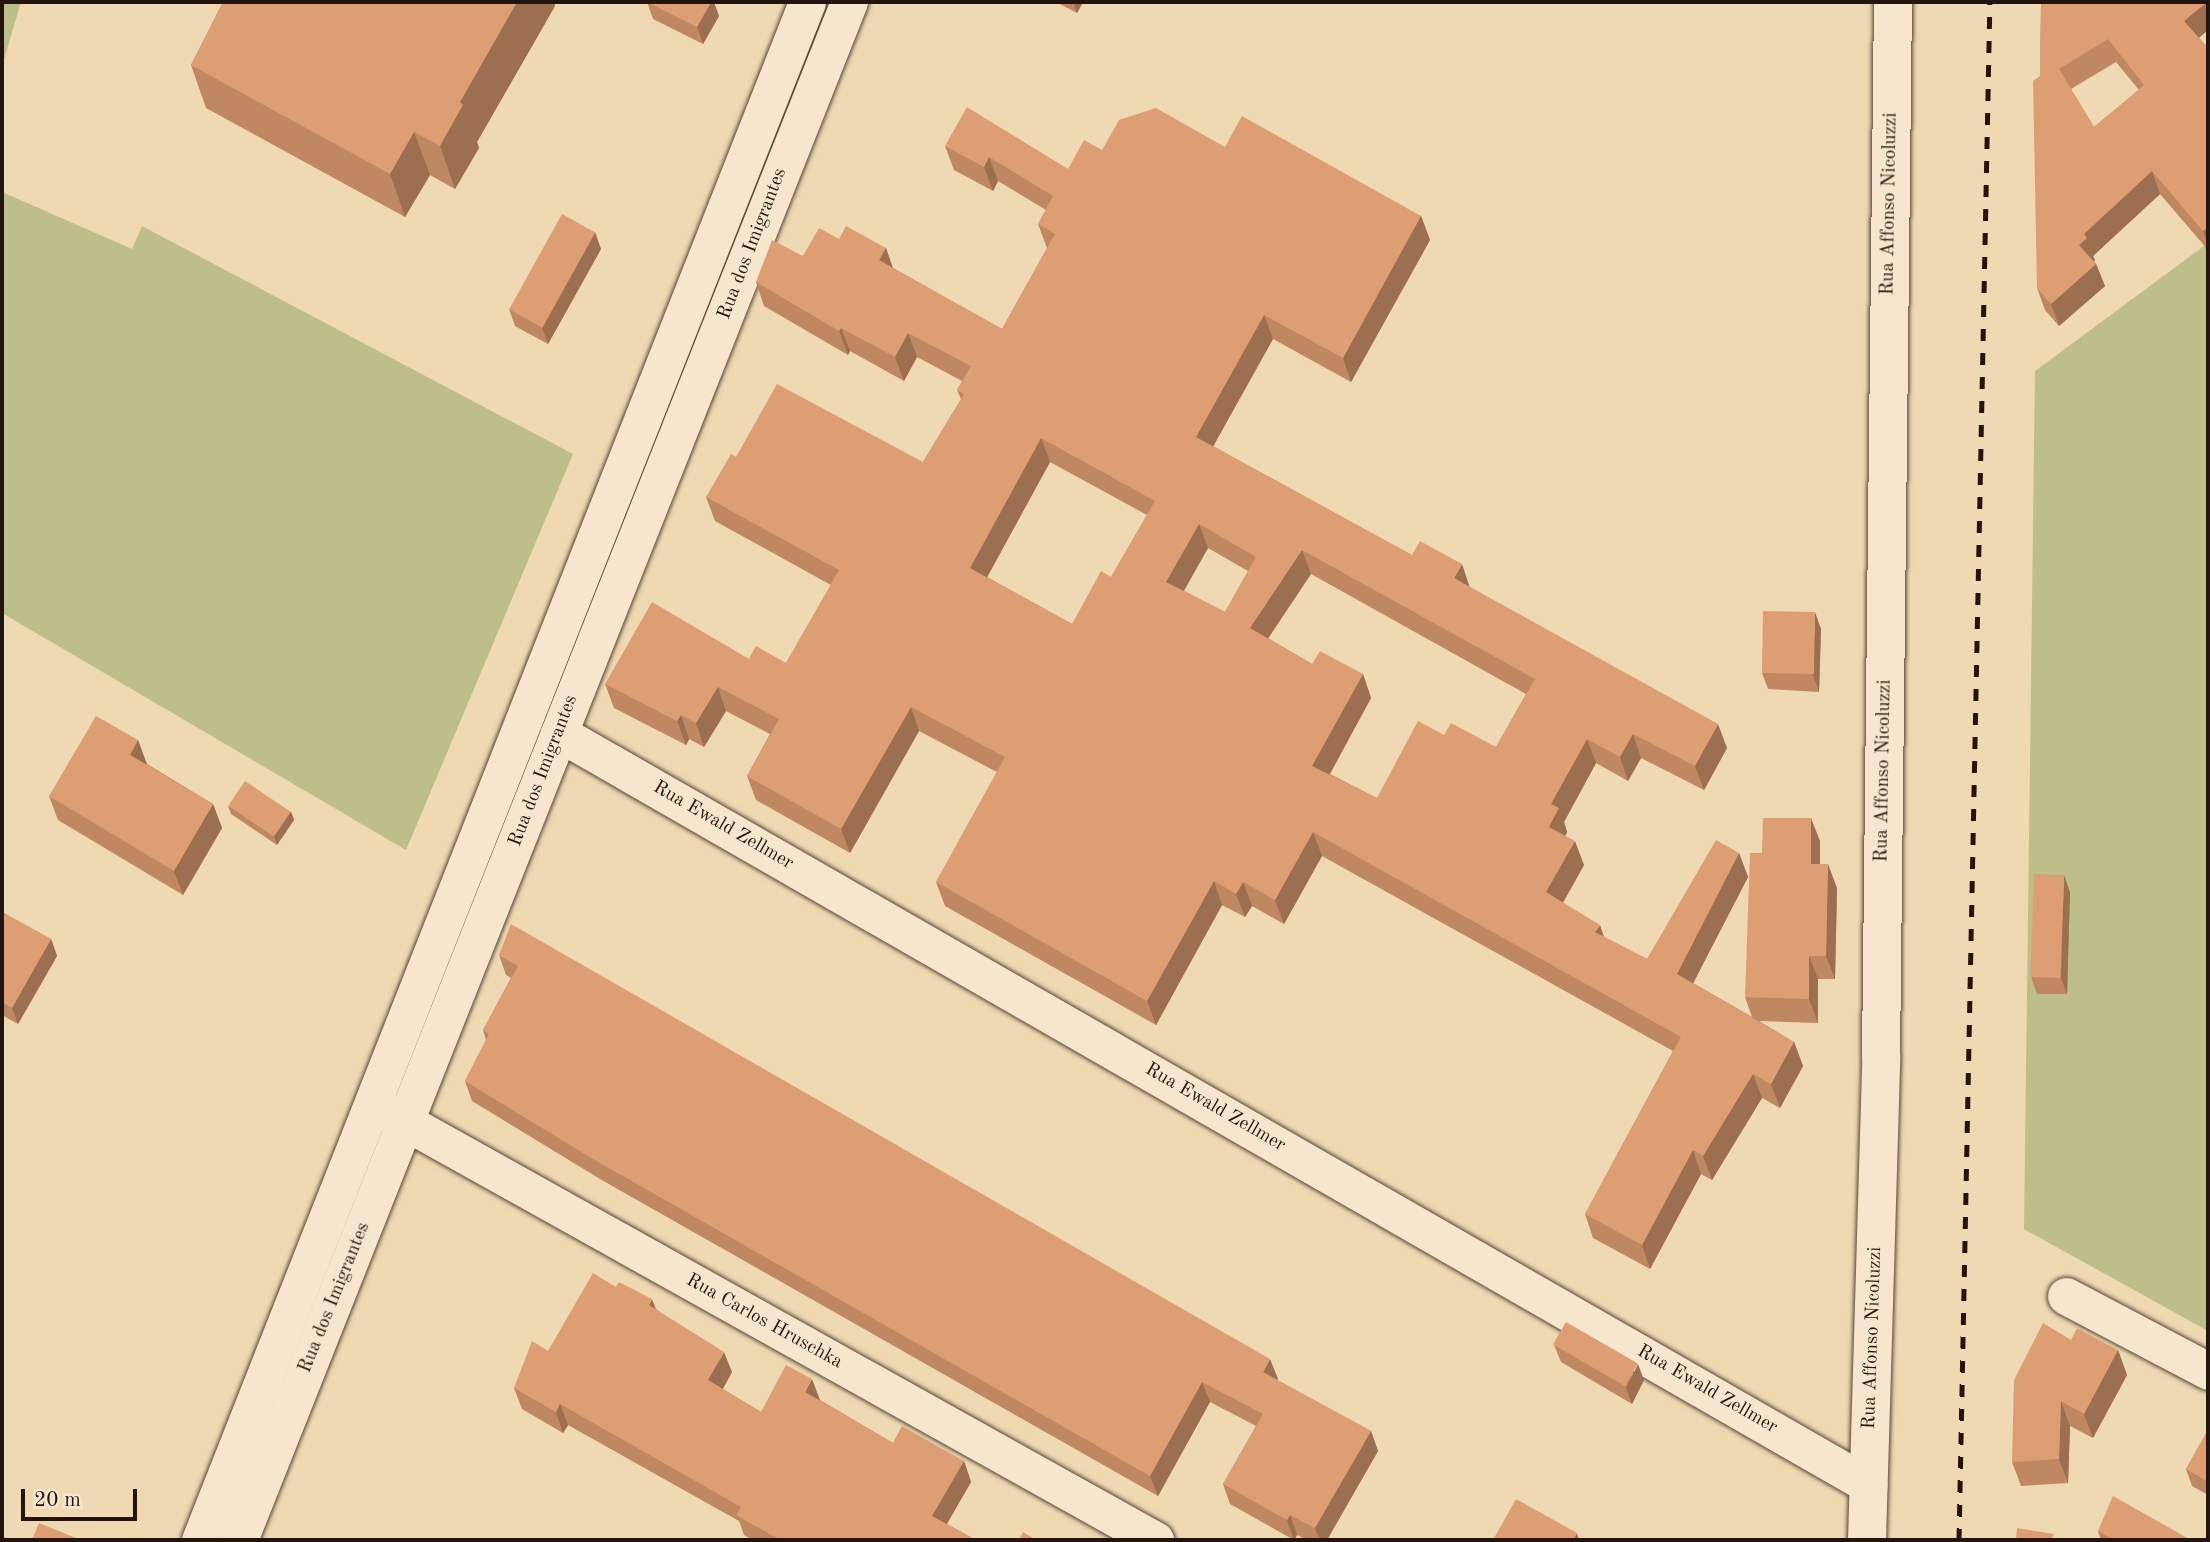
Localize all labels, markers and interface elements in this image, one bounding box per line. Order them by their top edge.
street label: Rua Affonso Nicoluzzi [1877,112,1903,296]
street label: Rua dos Imigrantes [714,165,792,323]
street label: Rua Affonso Nicoluzzi [1871,679,1897,863]
street label: Rua dos Imigrantes [505,692,583,850]
street label: Rua Ewald Zellmer [649,777,797,875]
street label: Rua Ewald Zellmer [1141,1059,1289,1157]
street label: Rua dos Imigrantes [294,1219,376,1377]
street label: Rua Affonso Nicoluzzi [1858,1246,1888,1430]
street label: Rua Carlos Hruschka [682,1269,846,1375]
street label: Rua Ewald Zellmer [1633,1341,1781,1439]
scale bar [24,1476,140,1520]
text: 20 m [34,1490,81,1511]

